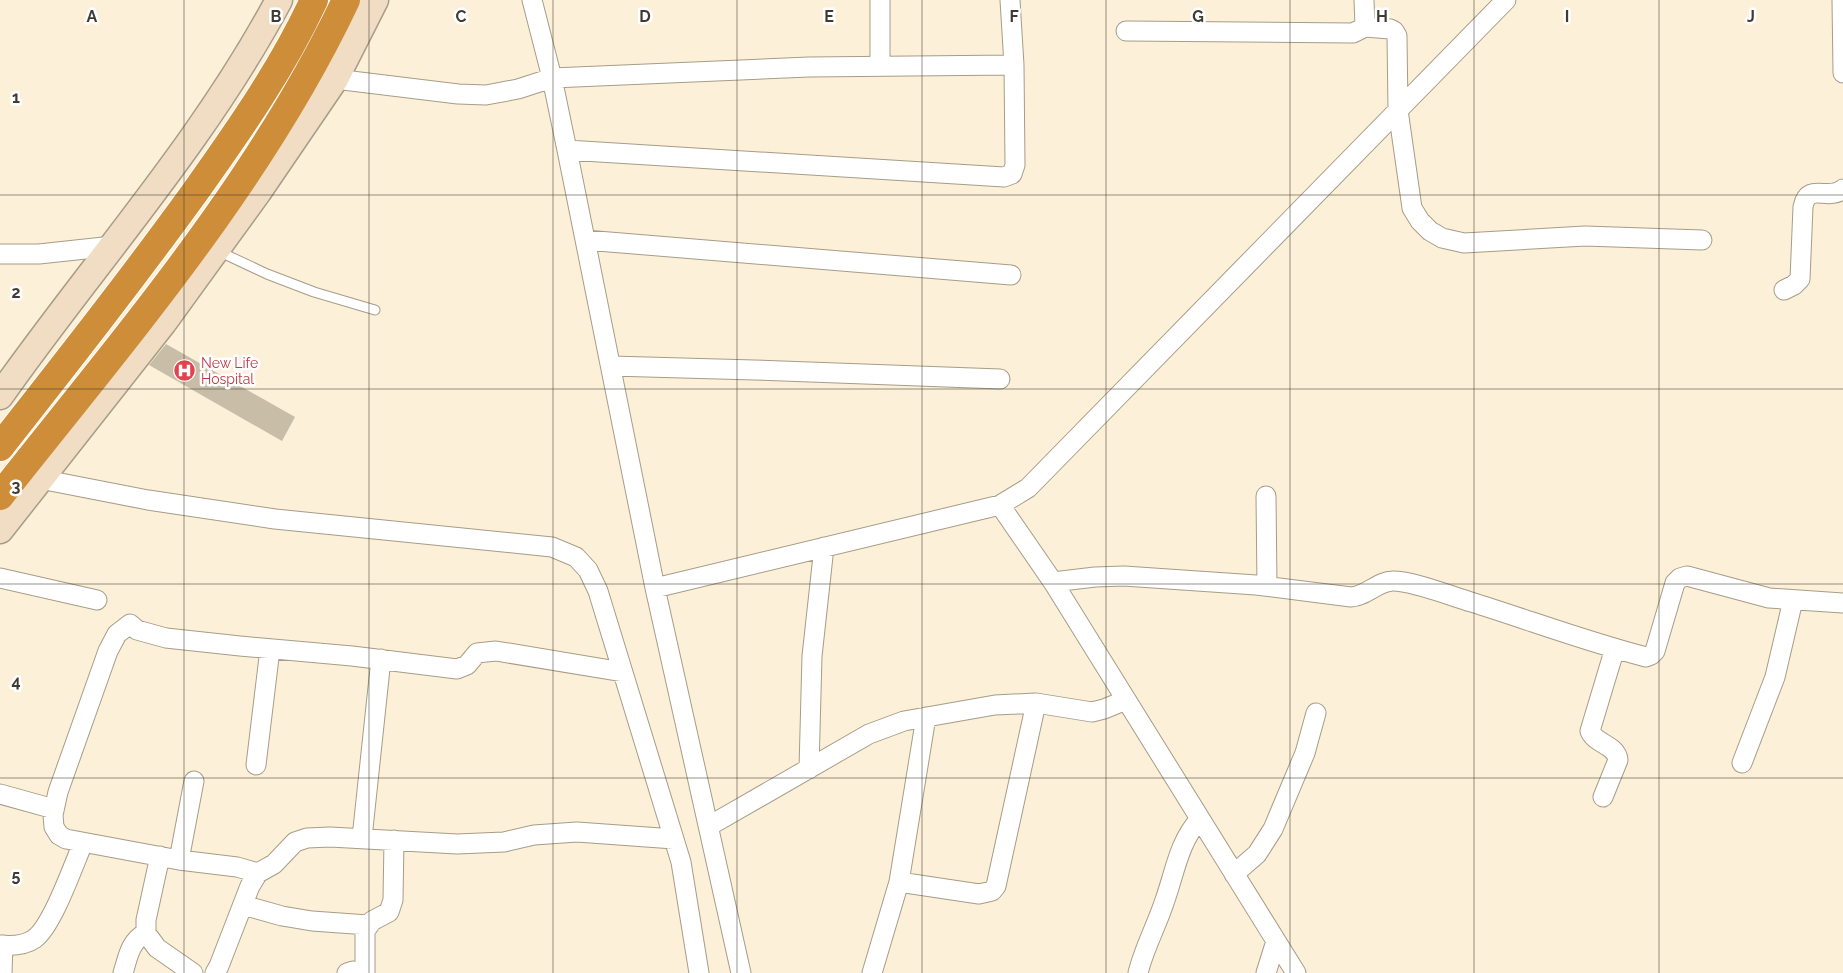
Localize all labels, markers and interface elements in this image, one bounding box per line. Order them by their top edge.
text: A [87,7,98,26]
text: B [271,7,282,26]
text: C [456,7,467,26]
text: D [639,7,651,26]
text: E [824,7,834,26]
text: F [1009,7,1019,26]
text: G [1192,7,1204,26]
text: H [1376,7,1388,26]
text: I [1565,7,1569,26]
text: J [1747,7,1755,26]
text: 1 [12,88,20,107]
text: 2 [11,283,21,302]
place label: New Life Hospital [201,355,258,387]
hospital icon: New Life Hospital [173,359,197,383]
text: 3 [12,477,21,496]
text: 4 [11,672,21,691]
text: 5 [12,866,21,885]

